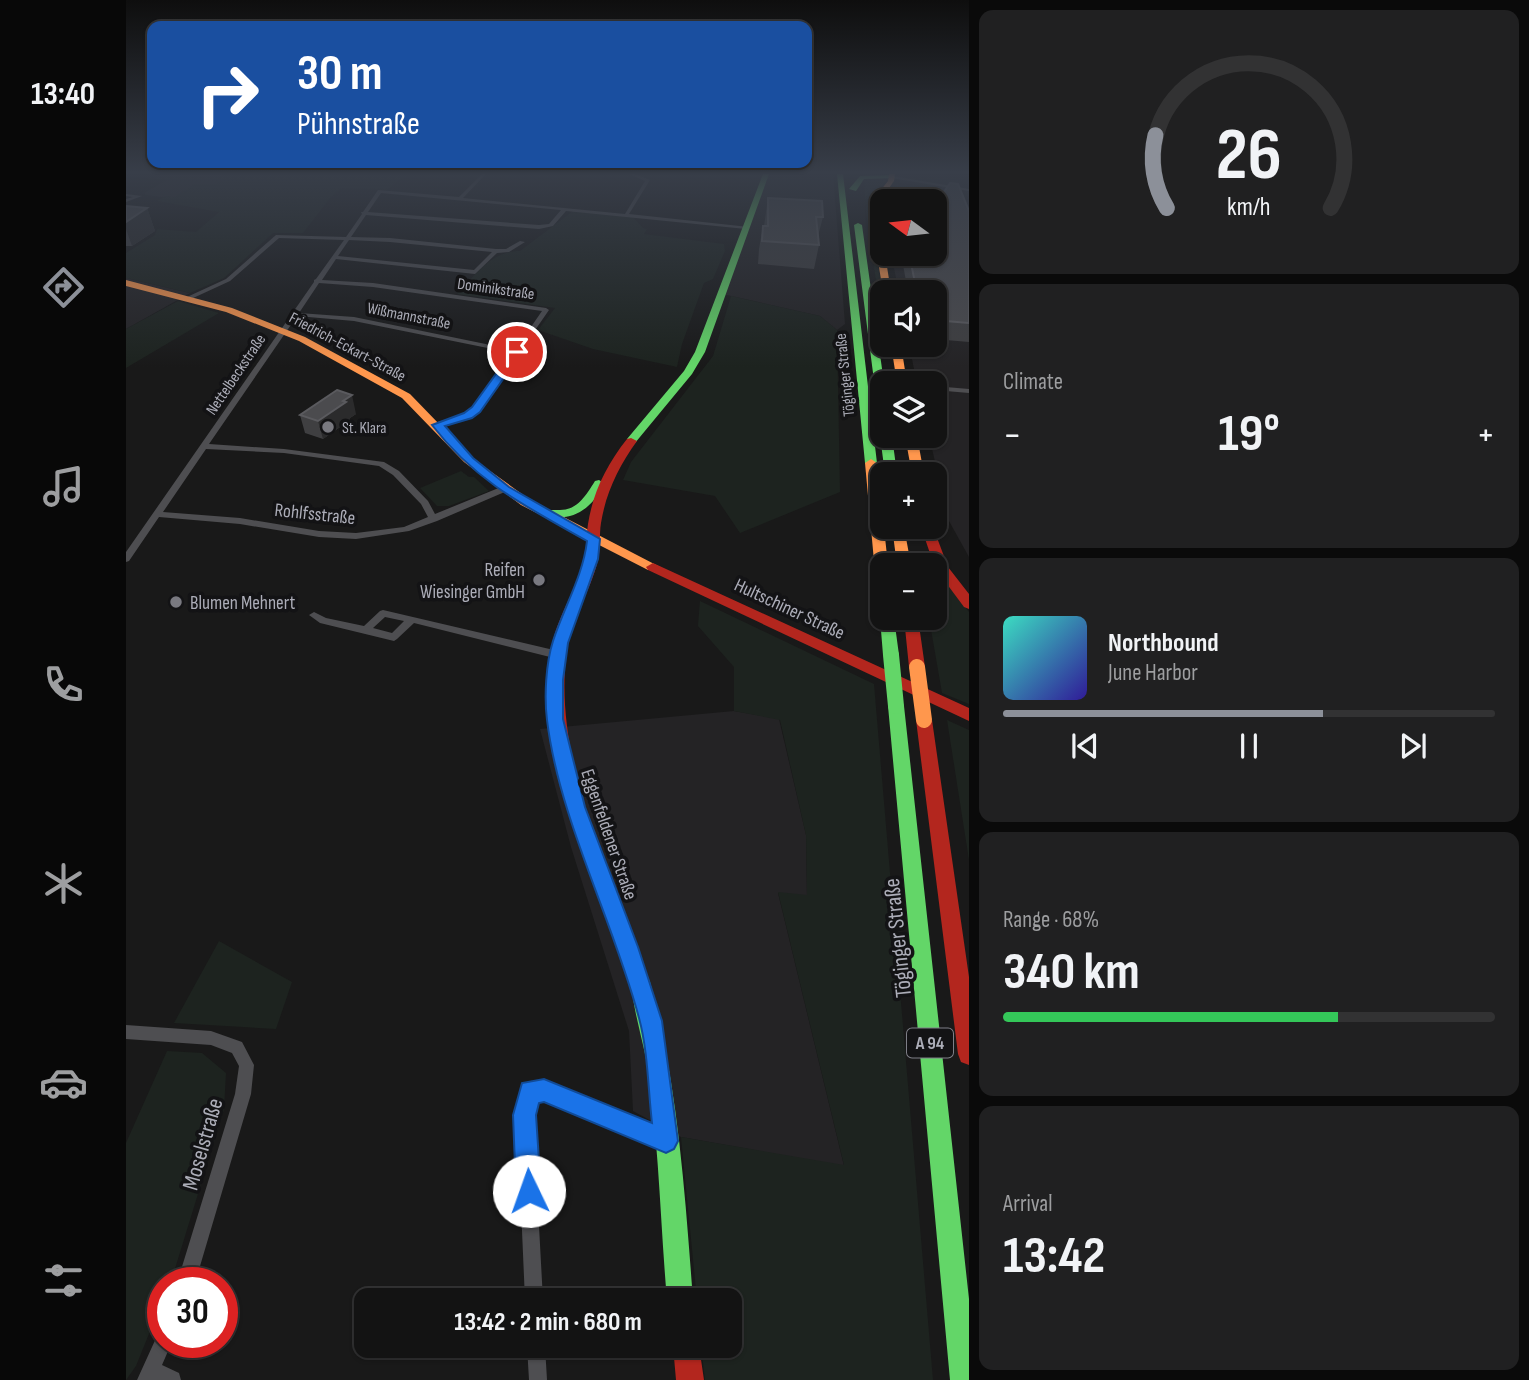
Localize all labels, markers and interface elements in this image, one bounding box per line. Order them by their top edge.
text: 30 m [297,45,382,104]
icon: right [182,49,273,140]
text: 13:40 [31,75,95,114]
text: Pühnstraße [297,105,420,144]
text: 26 [1216,112,1282,200]
north arrow [870,189,947,266]
map controls [870,189,947,630]
text: km/h [1227,192,1271,223]
icon: directions [39,263,88,312]
street label: Dominikstraße [456,275,536,304]
button: sound [870,280,947,357]
street label: Wißmannstraße [365,299,452,334]
street label: Friedrich-Eckart-Straße [286,309,409,386]
pin [487,322,547,382]
street label: Nettelbeckstraße [202,331,270,419]
street label: Töginger Straße [832,332,859,417]
icon: arrive [498,333,536,371]
text: Climate [1003,368,1063,396]
button: layers [870,371,947,448]
text: 19° [1218,403,1280,466]
text: − [1003,413,1022,458]
text: + [1476,413,1495,458]
marker: St. Klara [320,419,336,435]
place label: St. Klara [342,419,386,438]
icon: music [39,462,88,511]
button: + [870,462,947,539]
street label: Rohlfsstraße [273,499,356,530]
button: − [870,553,947,630]
place label: Reifen Wiesinger GmbH [420,559,525,604]
marker: Reifen Wiesinger GmbH [531,572,547,588]
street label: Hultschiner Straße [731,574,848,645]
place label: Blumen Mehnert [190,592,295,615]
marker: Blumen Mehnert [168,594,184,610]
text: Northbound [1108,628,1219,659]
text: June Harbor [1108,659,1198,687]
icon: phone [39,660,88,709]
icon: previous [1066,727,1104,765]
icon: pause [1230,727,1268,765]
icon: next [1394,727,1432,765]
street label: Eggenfeldener Straße [575,766,642,903]
icon: climate [39,859,88,908]
street label: Töginger Straße [878,877,918,999]
text: Range · 68% [1003,906,1099,934]
text: 340 km [1003,941,1140,1004]
road number: A 94 [907,1028,953,1058]
icon: car [39,1058,88,1107]
street label: Moselstraße [177,1095,229,1193]
position arrow [492,1154,566,1228]
text: Arrival [1003,1190,1052,1218]
text: 13:42 [1003,1225,1105,1288]
icon: filters [39,1256,88,1305]
speed limit sign: 30 [147,1267,238,1358]
text: 13:42 · 2 min · 680 m [454,1307,642,1338]

